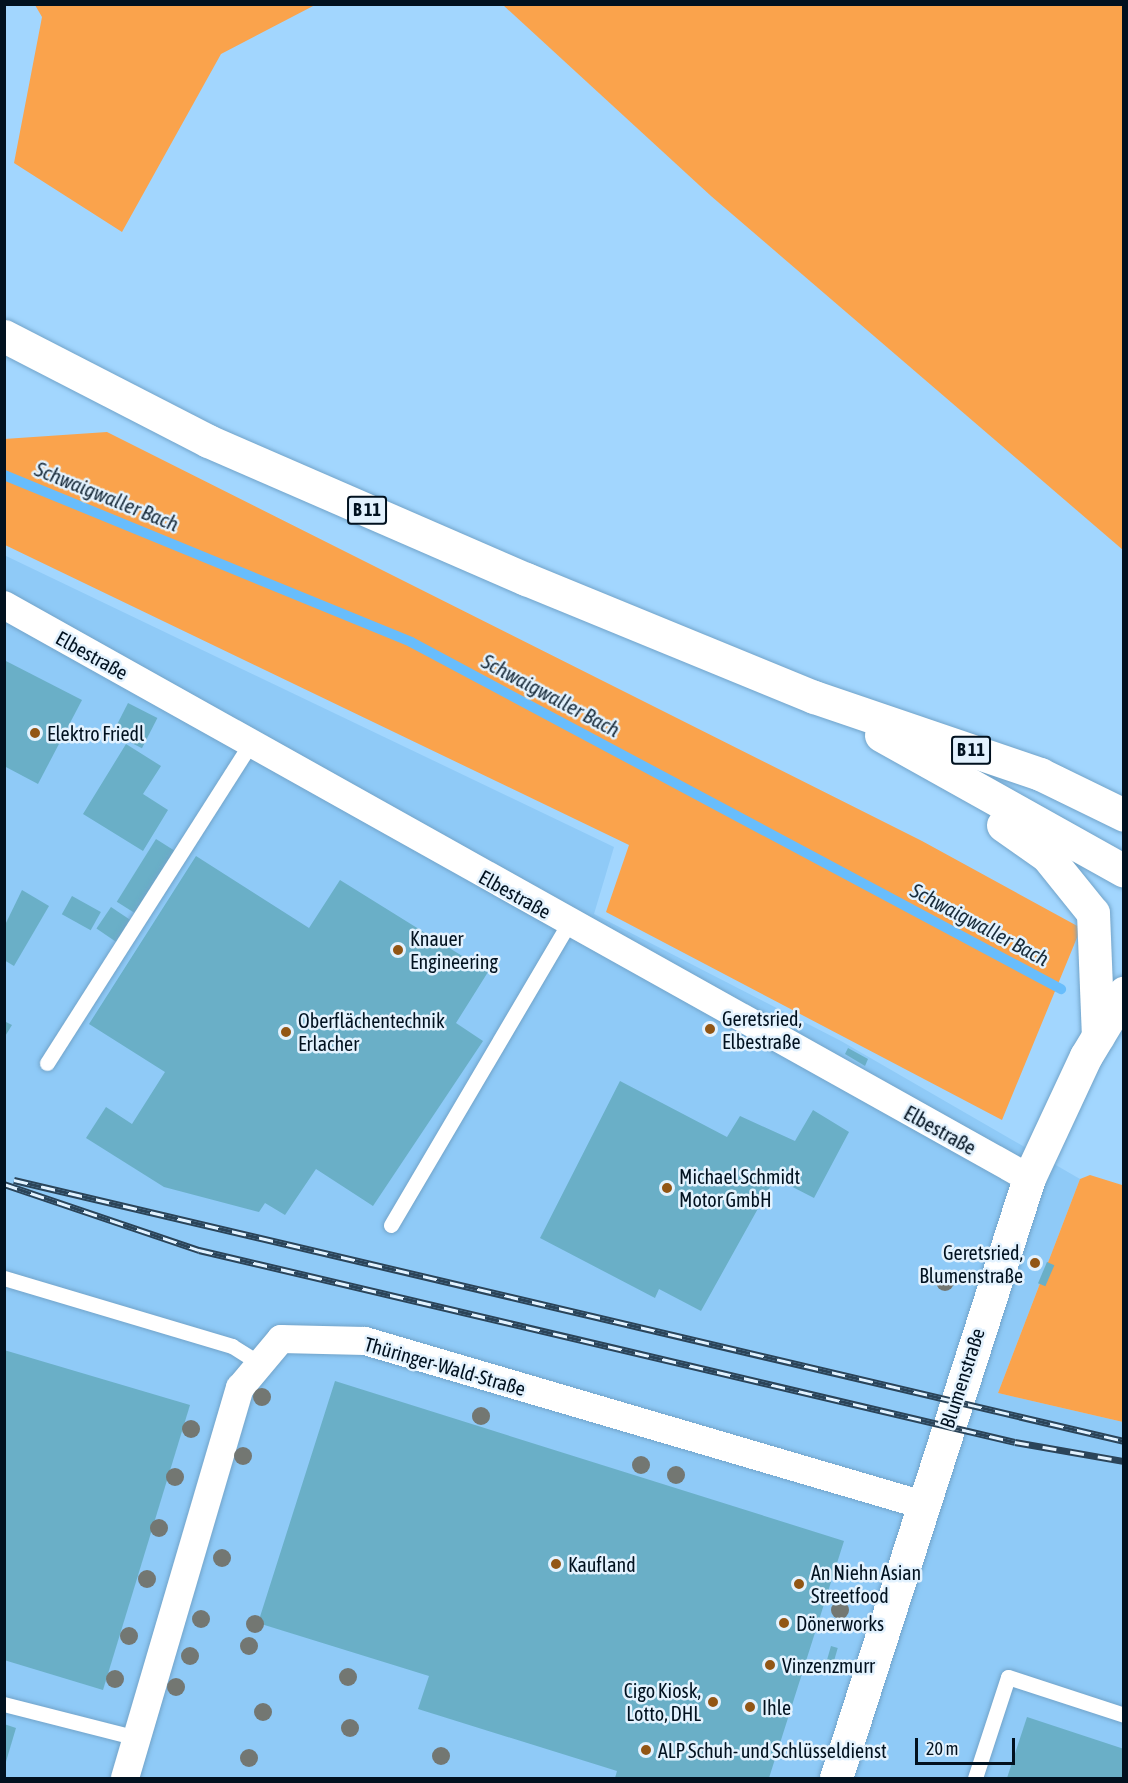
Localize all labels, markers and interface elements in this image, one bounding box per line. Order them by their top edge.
water label: Schwaigwaller Bach [31,456,183,536]
road number: B 11 [346,495,388,525]
street label: Elbestraße [52,625,132,685]
water label: Schwaigwaller Bach [478,648,624,742]
place label: Elektro Friedl [47,721,144,745]
marker: Elektro Friedl [28,726,42,740]
road number: B 11 [950,735,992,765]
street label: Elbestraße [475,864,555,924]
water label: Schwaigwaller Bach [907,877,1053,971]
place label: Knauer Engineering [410,927,498,974]
marker: Knauer Engineering [391,943,405,957]
place label: Geretsried, Elbestraße [722,1006,802,1053]
place label: Oberflächentechnik Erlacher [298,1008,445,1055]
marker: Geretsried, Elbestraße [703,1022,717,1036]
marker: Oberflächentechnik Erlacher [279,1025,293,1039]
street label: Elbestraße [900,1100,980,1160]
place label: Michael Schmidt Motor GmbH [679,1164,800,1211]
marker: Michael Schmidt Motor GmbH [660,1181,674,1195]
place label: Geretsried, Blumenstraße [919,1240,1023,1287]
marker: Geretsried, Blumenstraße [1028,1256,1042,1270]
street label: Blumenstraße [935,1325,989,1431]
street label: Thüringer-Wald-Straße [362,1332,528,1400]
place label: Kaufland [568,1552,636,1576]
marker: Kaufland [549,1557,563,1571]
place label: An Niehn Asian Streetfood [811,1560,921,1607]
marker: An Niehn Asian Streetfood [792,1577,806,1591]
place label: Dönerworks [796,1611,884,1635]
marker: Dönerworks [777,1616,791,1630]
place label: Vinzenzmurr [782,1653,875,1677]
marker: Vinzenzmurr [763,1658,777,1672]
place label: Cigo Kiosk, Lotto, DHL [624,1678,701,1725]
marker: Cigo Kiosk, Lotto, DHL [706,1695,720,1709]
place label: Ihle [762,1695,791,1719]
marker: Ihle [743,1700,757,1714]
scale bar [918,1726,1018,1764]
place label: ALP Schuh- und Schlüsseldienst [658,1738,887,1762]
text: 20 m [926,1738,958,1759]
marker: ALP Schuh- und Schlüsseldienst [639,1743,653,1757]

